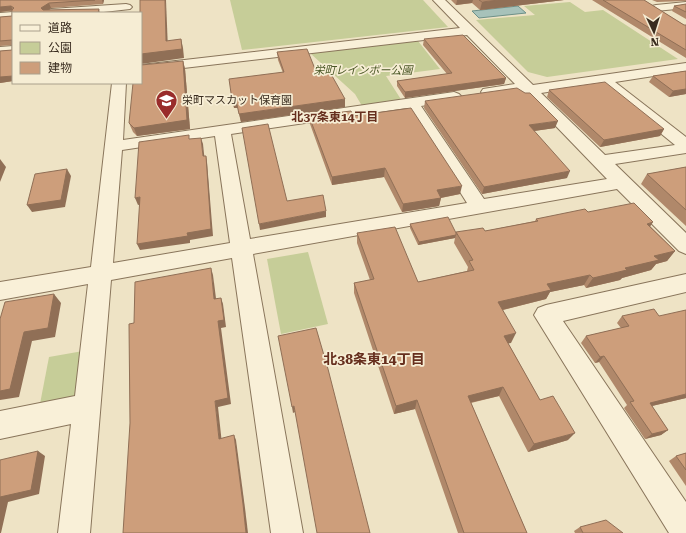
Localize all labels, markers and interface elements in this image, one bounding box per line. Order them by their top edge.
legend [12,12,142,84]
north arrow [634,12,674,52]
text: 道路 [48,21,72,35]
text: N [649,35,659,48]
text: 公園 [48,41,72,55]
text: 建物 [48,61,72,75]
park label: 栄町レインボー公園 [314,64,414,77]
school or university icon: 栄町マスカット保育園 [153,87,179,120]
place label: 栄町マスカット保育園 [182,94,292,107]
district label: 北37条東14丁目 [292,110,378,124]
district label: 北38条東14丁目 [323,351,425,367]

